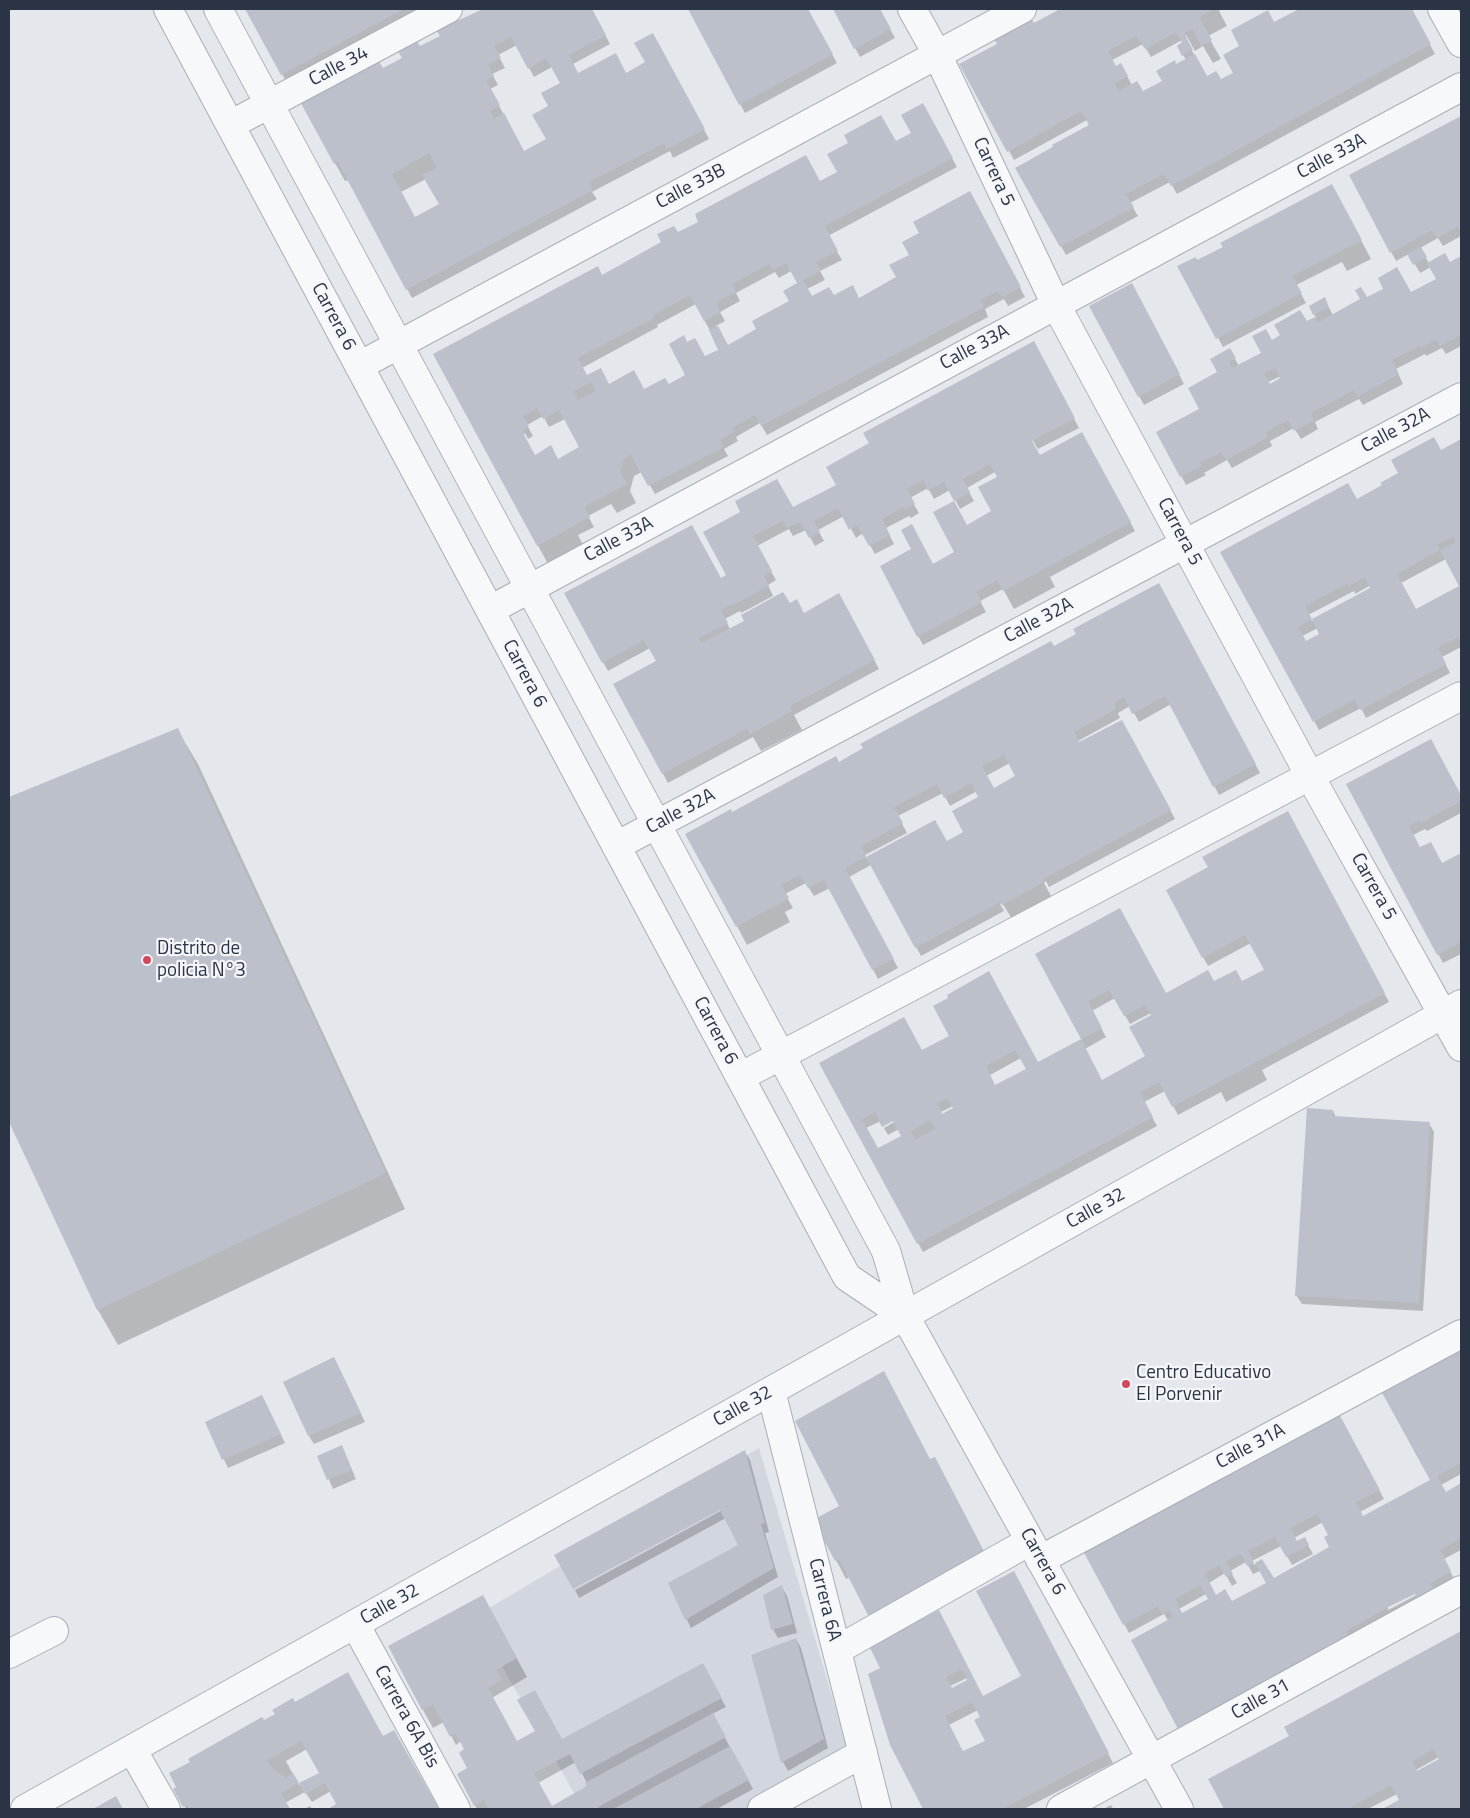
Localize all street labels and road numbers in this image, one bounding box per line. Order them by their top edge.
street label: Calle 34 [306,42,372,92]
street label: Calle 33A [1294,129,1370,185]
street label: Carrera 5 [967,134,1019,210]
street label: Calle 33B [652,159,730,215]
street label: Carrera 6 [306,279,360,355]
street label: Calle 33A [937,320,1013,376]
street label: Calle 32A [1358,403,1434,459]
street label: Carrera 5 [1152,494,1206,570]
street label: Calle 33A [581,512,657,568]
street label: Calle 32A [1001,593,1077,649]
street label: Carrera 6 [497,636,551,712]
street label: Calle 32A [643,784,719,840]
street label: Carrera 5 [1345,849,1401,925]
street label: Carrera 6 [688,993,742,1069]
street label: Calle 32 [1063,1184,1129,1234]
street label: Calle 32 [710,1382,776,1432]
street label: Calle 31A [1213,1419,1289,1475]
street label: Carrera 6 [1014,1524,1070,1600]
street label: Carrera 6A [803,1556,845,1644]
street label: Calle 32 [357,1580,423,1630]
street label: Carrera 6A Bis [369,1662,443,1772]
street label: Calle 31 [1228,1675,1294,1725]

